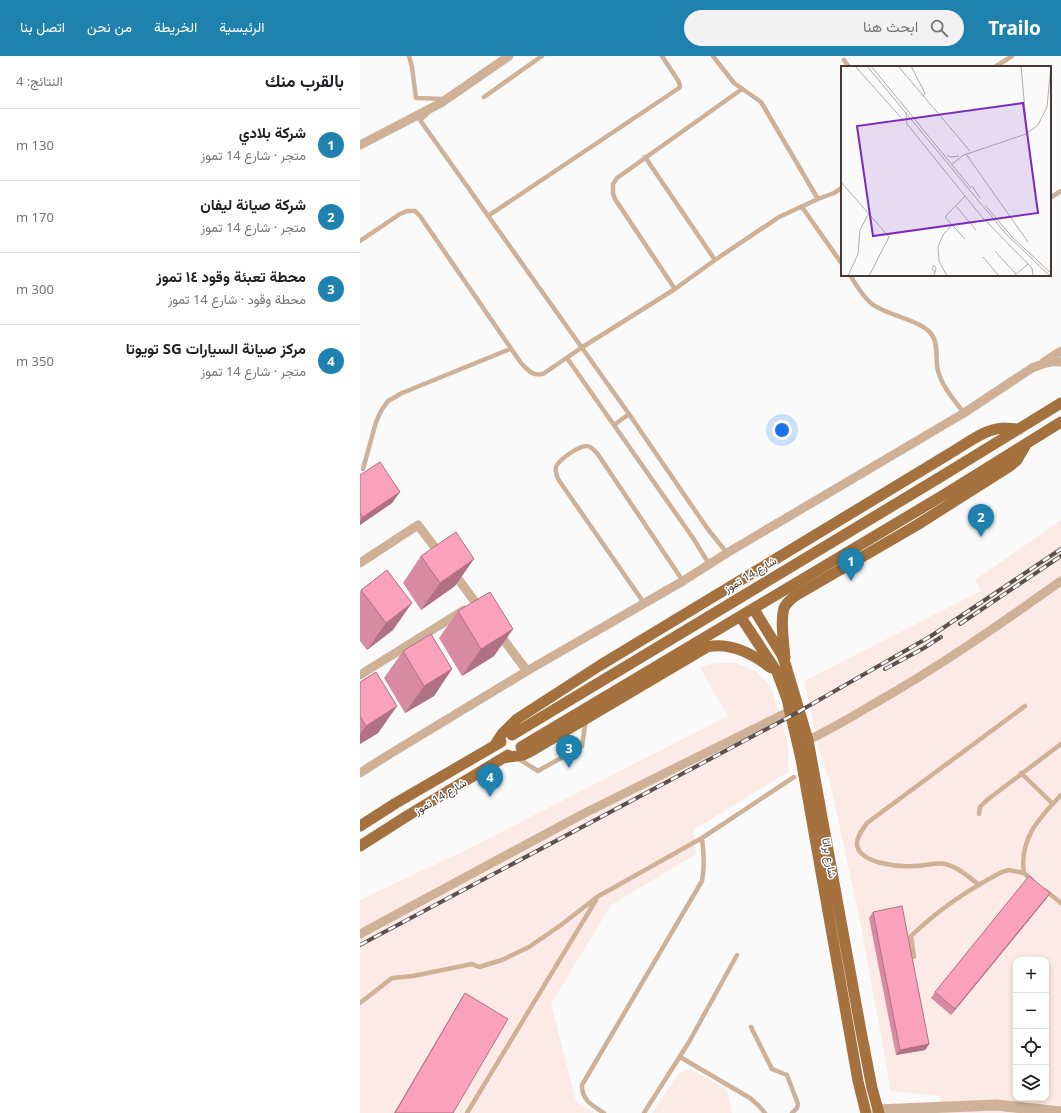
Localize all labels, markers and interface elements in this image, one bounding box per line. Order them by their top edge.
search box [684,10,964,46]
text: Trailo [988,15,1041,41]
text: ابحث هنا [863,16,918,36]
text: اتصل بنا [20,17,65,36]
text: من نحن [87,17,132,36]
text: الخريطة [154,17,197,36]
text: الرئيسية [219,17,265,36]
icon: search [928,17,950,39]
inset map [841,66,1051,276]
text: بالقرب منك [265,69,344,92]
text: النتائج: 4 [16,72,63,90]
text: شركة بلادي [239,122,306,142]
text: 130 m [16,136,54,154]
text: 1 [327,136,335,154]
text: متجر · شارع 14 تموز [201,146,306,164]
text: شركة صيانة ليفان [200,194,306,214]
text: 170 m [16,208,54,226]
text: 2 [327,208,335,226]
text: متجر · شارع 14 تموز [201,218,306,236]
text: محطة تعبئة وقود ١٤ تموز [156,266,306,286]
text: 300 m [16,280,54,298]
text: 3 [327,280,335,298]
text: محطة وقود · شارع 14 تموز [168,290,306,308]
text: مركز صيانة السيارات SG تويوتا [126,338,306,358]
text: 350 m [16,352,54,370]
text: 4 [327,352,335,370]
text: متجر · شارع 14 تموز [201,362,306,380]
your location [772,420,792,440]
pin: 2 [968,504,994,537]
pin: 1 [838,548,864,581]
street label: شارع 14 تموز [720,552,780,597]
pin: 3 [556,735,582,768]
pin: 4 [477,764,503,797]
street label: شارع 14 تموز [410,774,470,819]
street label: شارع براثا [818,837,841,880]
map controls [1013,957,1049,1101]
button: + [1013,957,1049,993]
button: − [1013,993,1049,1029]
button: locate [1013,1029,1049,1065]
button: layers [1013,1065,1049,1101]

